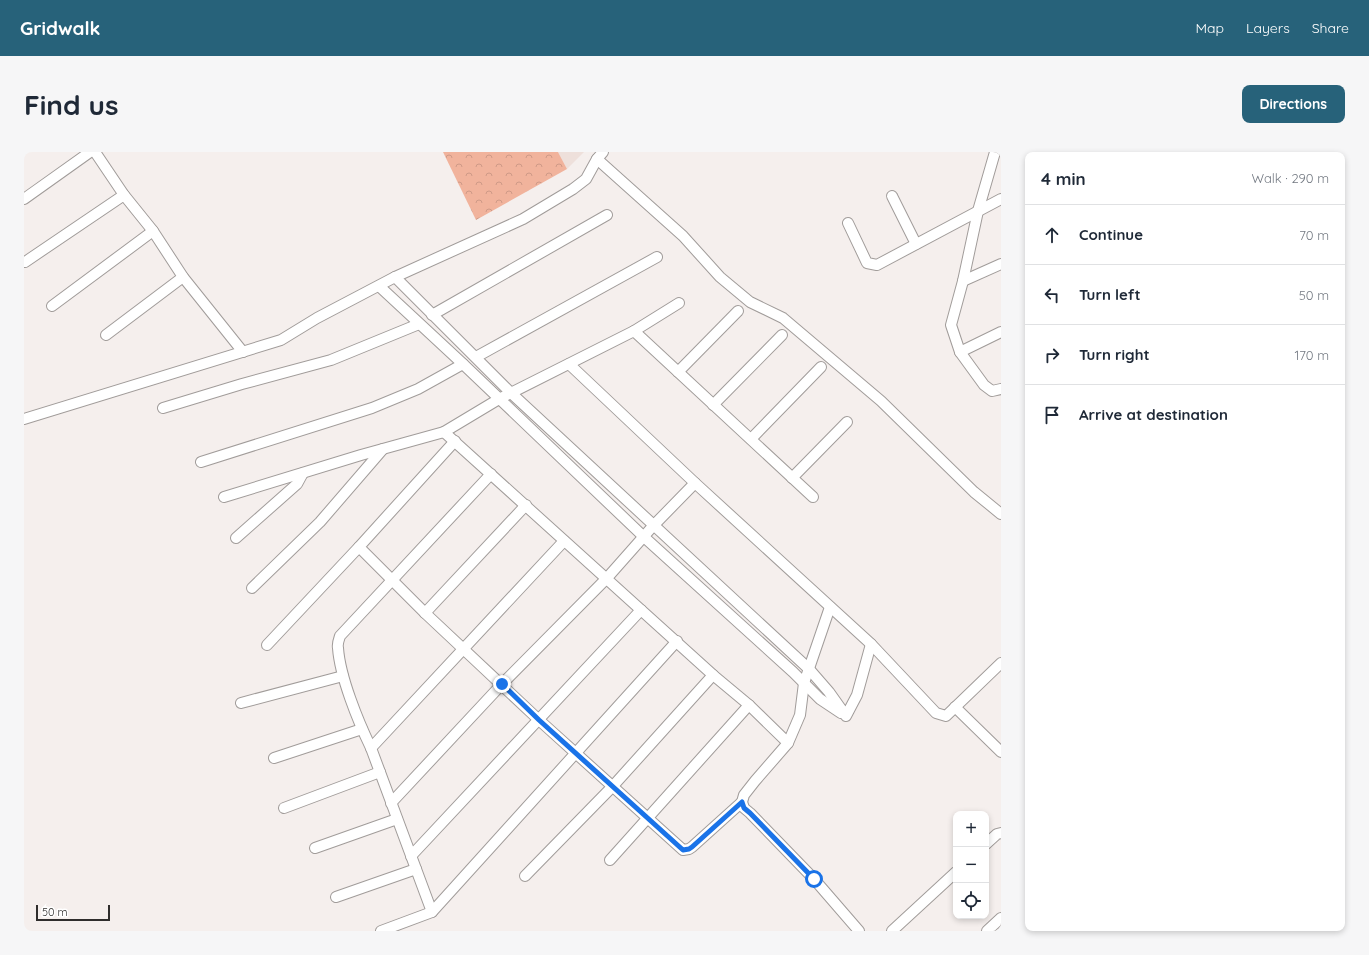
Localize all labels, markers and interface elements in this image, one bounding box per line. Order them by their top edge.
text: Gridwalk [20,16,100,40]
text: Map [1195,19,1224,37]
text: Layers [1246,19,1290,37]
text: Share [1312,19,1349,37]
button: Directions [1242,85,1345,123]
text: Find us [24,87,118,122]
text: 4 min [1041,168,1086,189]
text: Walk · 290 m [1252,170,1329,186]
icon: ahead [1041,224,1063,246]
text: Continue [1079,225,1143,244]
text: 70 m [1299,227,1329,243]
icon: left [1041,284,1063,306]
text: Turn left [1079,285,1141,304]
text: 50 m [1299,287,1329,303]
icon: right [1041,344,1063,366]
text: Turn right [1079,345,1150,364]
text: 170 m [1294,347,1329,363]
icon: arrive [1041,404,1063,426]
text: Arrive at destination [1079,405,1228,424]
route end [493,675,511,693]
map controls [953,811,989,919]
button: + [953,811,989,847]
button: − [953,847,989,883]
route start [805,870,823,888]
button: locate [953,883,989,919]
scale bar [36,903,110,922]
text: 50 m [42,905,68,919]

